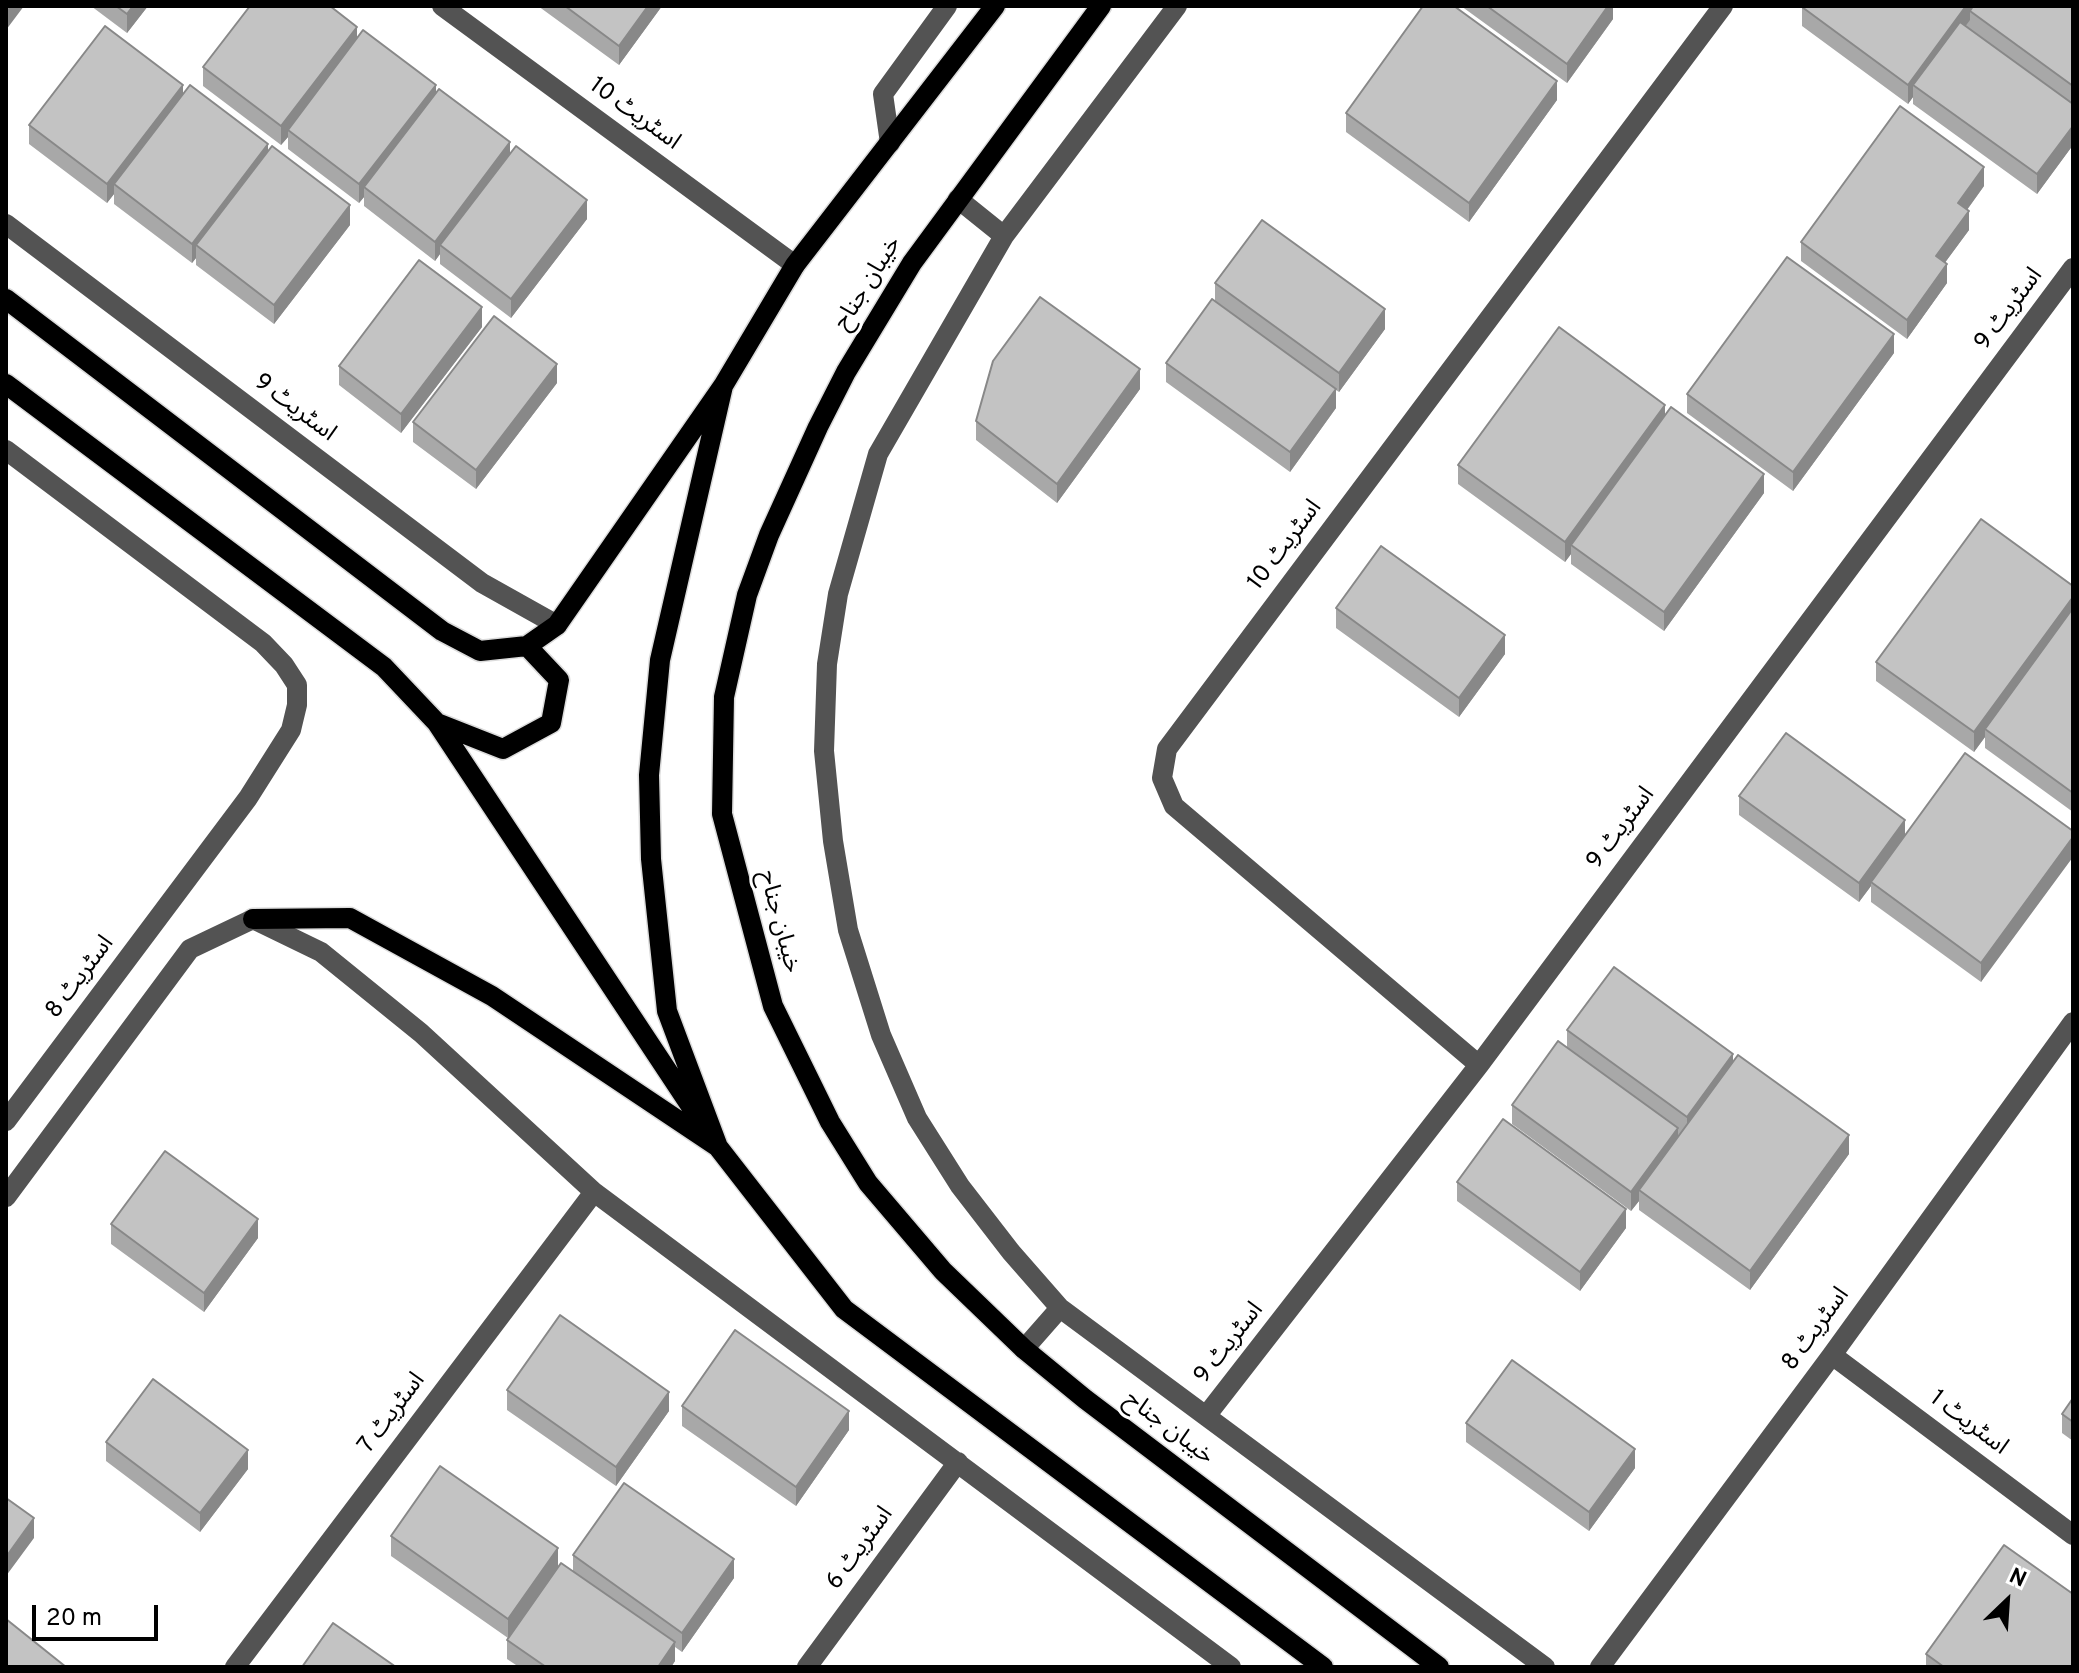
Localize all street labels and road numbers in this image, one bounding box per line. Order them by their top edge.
street label: اسٹریٹ 10 [583,72,685,158]
street label: خیبان جناح [829,232,909,336]
street label: اسٹریٹ 9 [1970,263,2050,357]
street label: اسٹریٹ 9 [247,369,341,449]
street label: اسٹریٹ 10 [1243,495,1329,597]
street label: اسٹریٹ 9 [1582,782,1662,876]
street label: خیبان جناح [750,868,806,976]
street label: اسٹریٹ 8 [41,931,121,1025]
street label: اسٹریٹ 8 [1777,1283,1857,1377]
street label: اسٹریٹ 9 [1189,1297,1271,1391]
street label: اسٹریٹ 7 [353,1368,433,1460]
street label: اسٹریٹ 1 [1923,1385,2013,1463]
street label: خیبان جناح [1117,1386,1219,1472]
street label: اسٹریٹ 6 [821,1502,901,1596]

